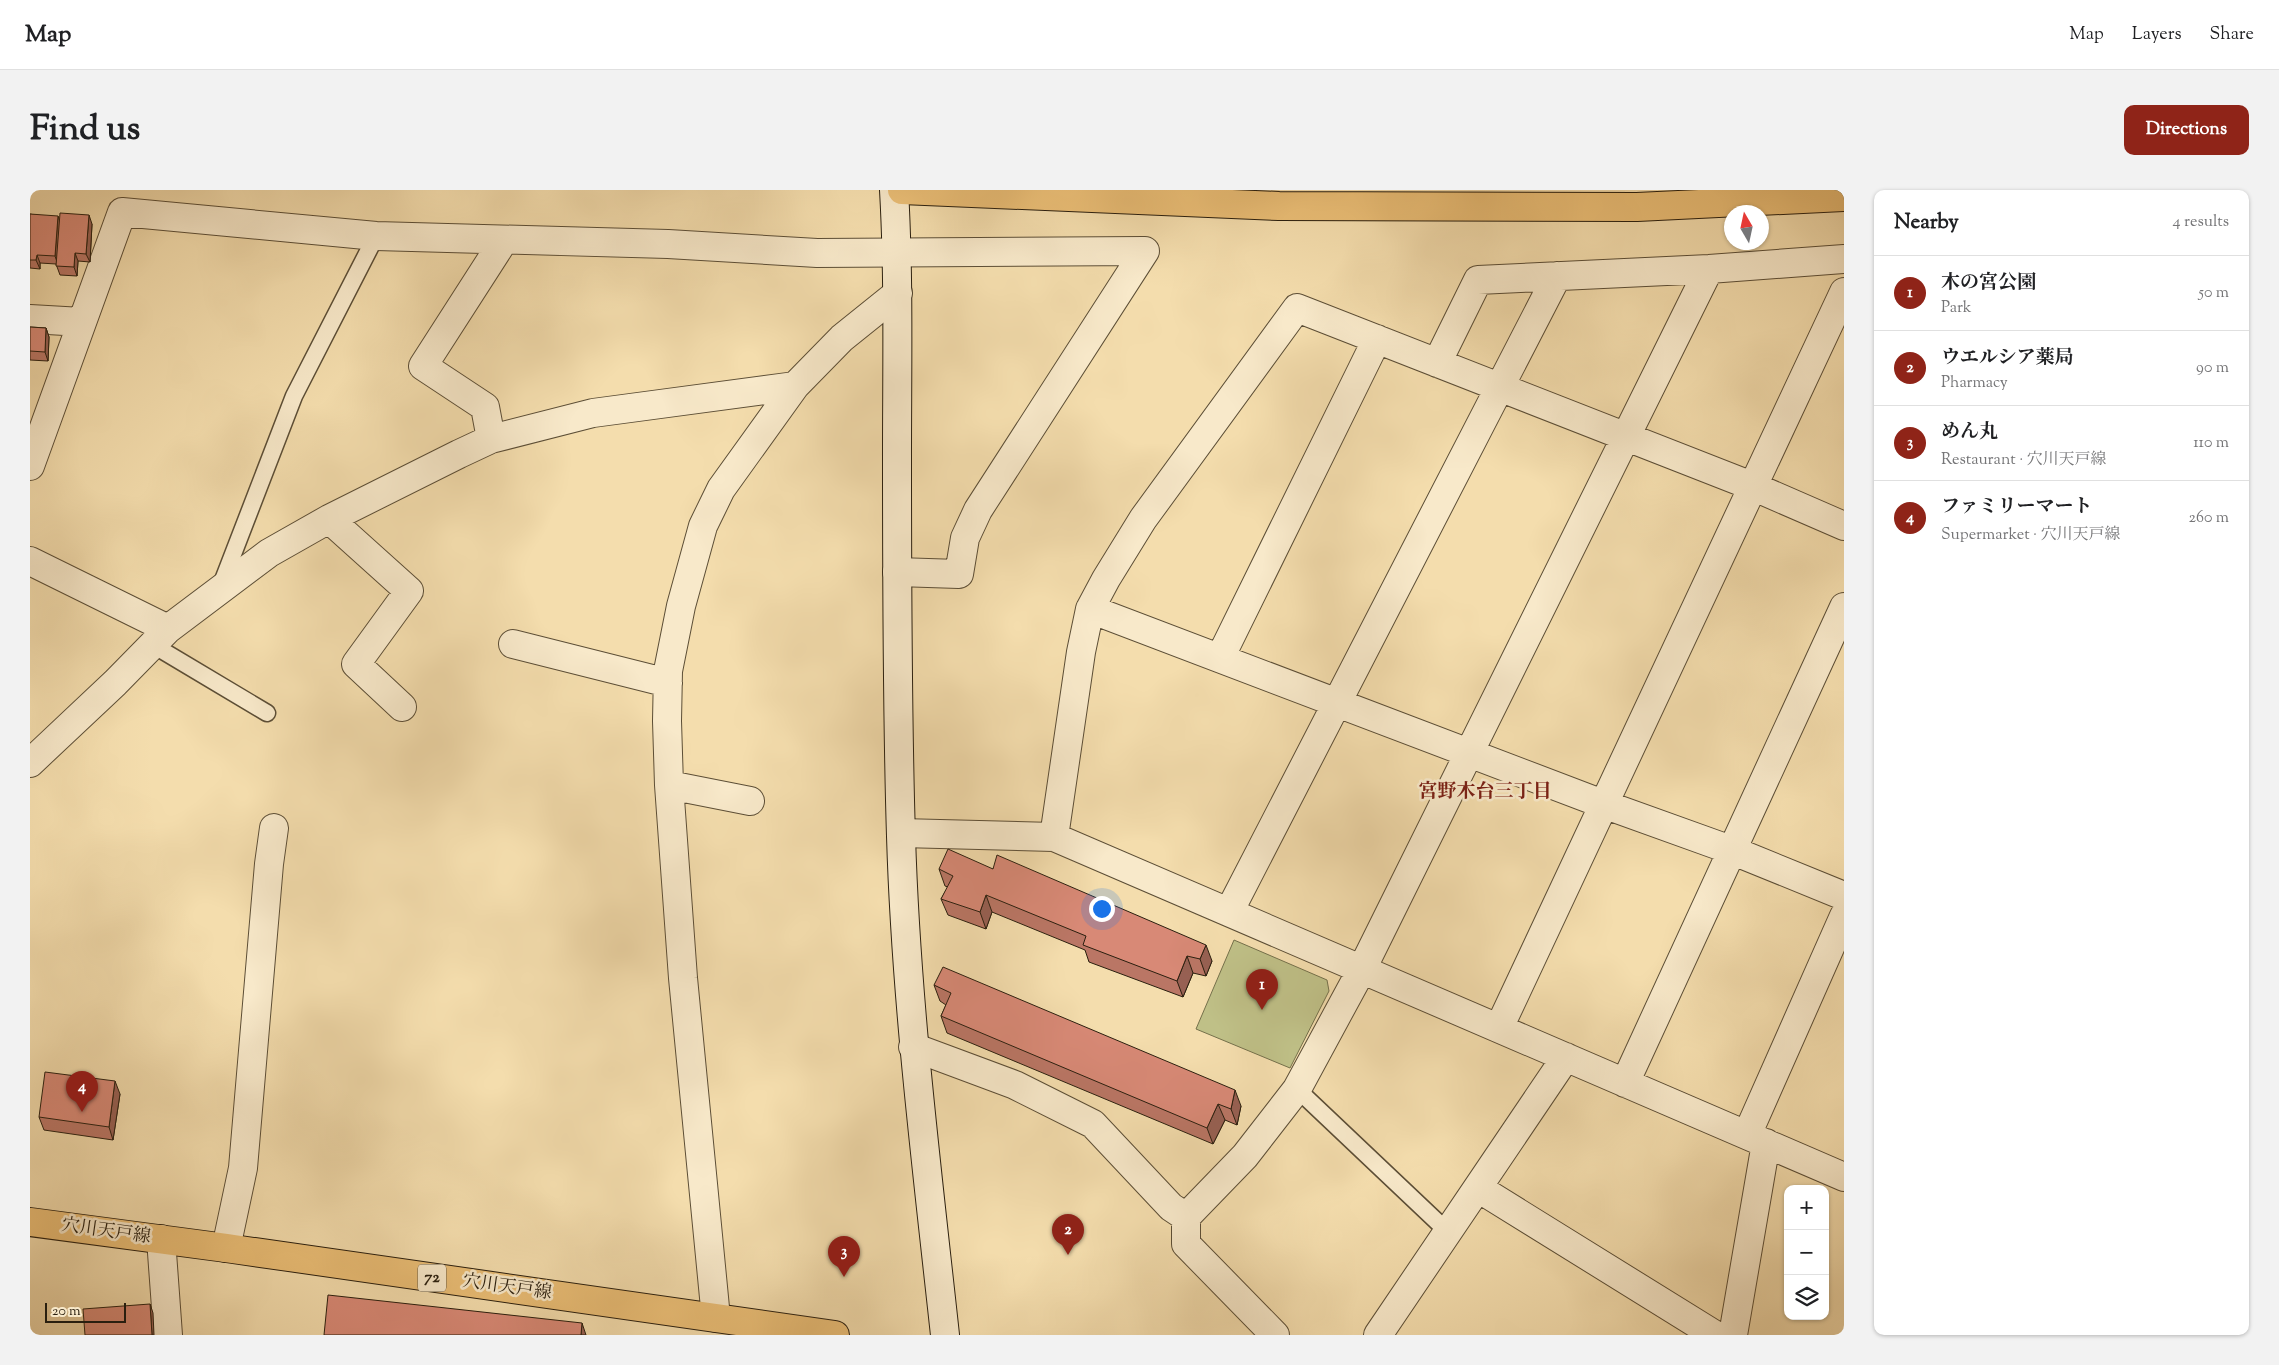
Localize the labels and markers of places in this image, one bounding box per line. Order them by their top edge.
pin: 1 [1246,969,1278,1010]
pin: 4 [66,1071,98,1112]
pin: 2 [1052,1214,1084,1255]
pin: 3 [828,1236,860,1277]

